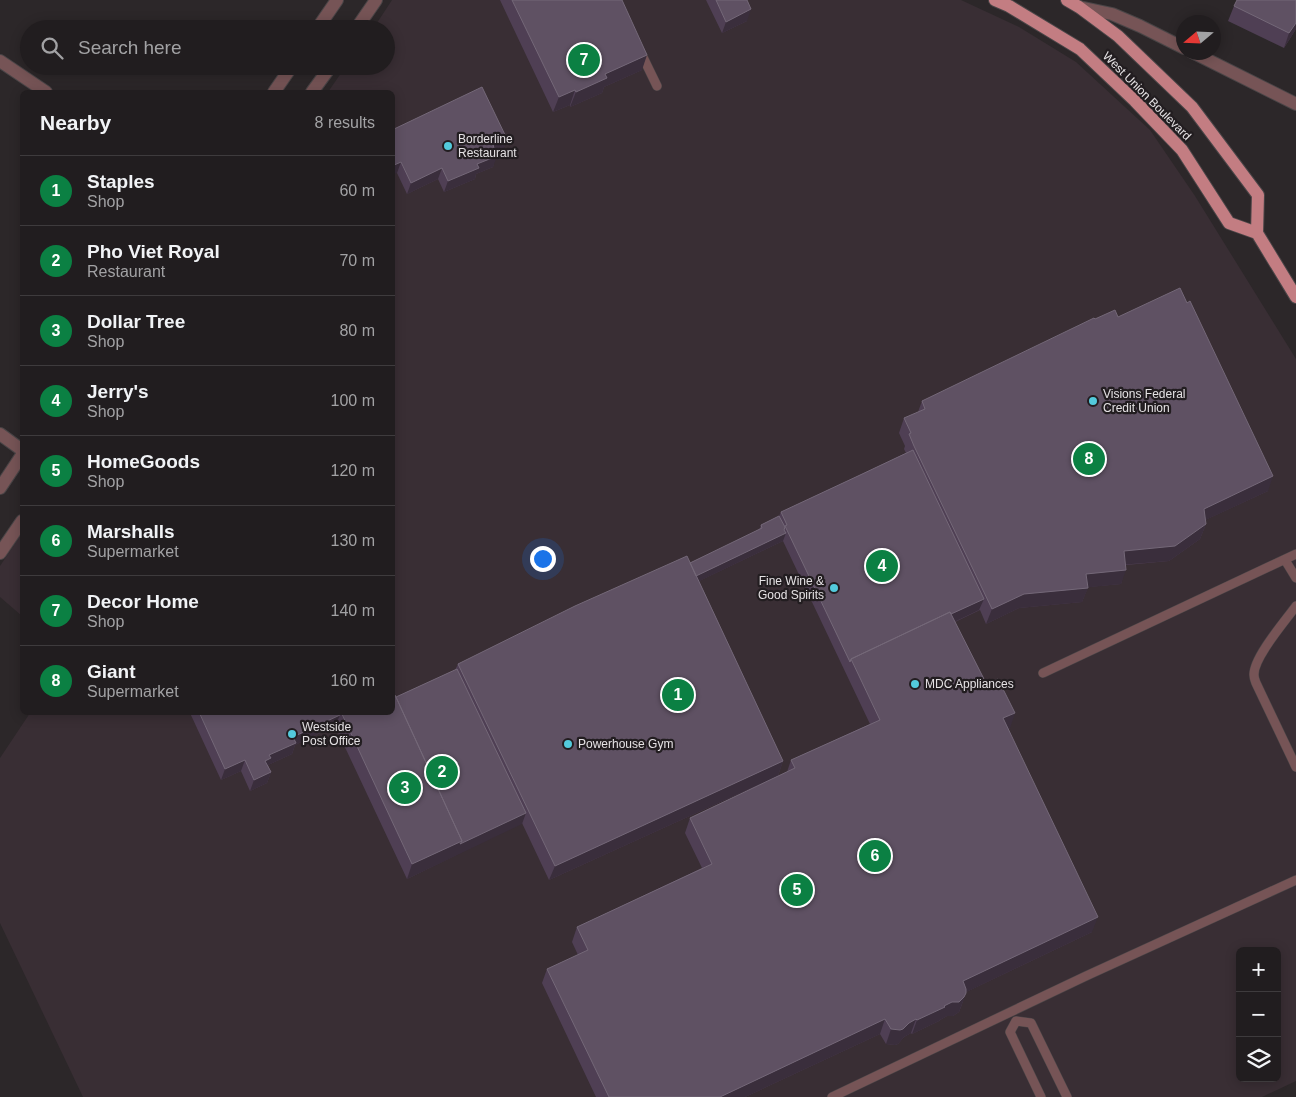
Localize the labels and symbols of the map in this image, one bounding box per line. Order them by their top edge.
north arrow [1176,15,1221,60]
pin: 7 [568,41,600,79]
street label: West Union Boulevard [1100,49,1194,143]
place label: Borderline Restaurant [458,132,517,160]
marker: Borderline Restaurant [442,140,454,152]
place label: Visions Federal Credit Union [1103,387,1186,415]
marker: Visions Federal Credit Union [1087,395,1099,407]
pin: 8 [1073,440,1105,478]
your location [530,546,556,572]
pin: 4 [866,547,898,585]
place label: Fine Wine & Good Spirits [758,574,824,602]
marker: Fine Wine & Good Spirits [828,582,840,594]
pin: 1 [662,676,694,714]
place label: MDC Appliances [925,677,1014,691]
marker: MDC Appliances [909,678,921,690]
place label: Westside Post Office [302,720,361,748]
marker: Westside Post Office [286,728,298,740]
place label: Powerhouse Gym [578,737,673,751]
marker: Powerhouse Gym [562,738,574,750]
pin: 2 [426,753,458,791]
pin: 3 [389,769,421,807]
pin: 6 [859,837,891,875]
pin: 5 [781,871,813,909]

